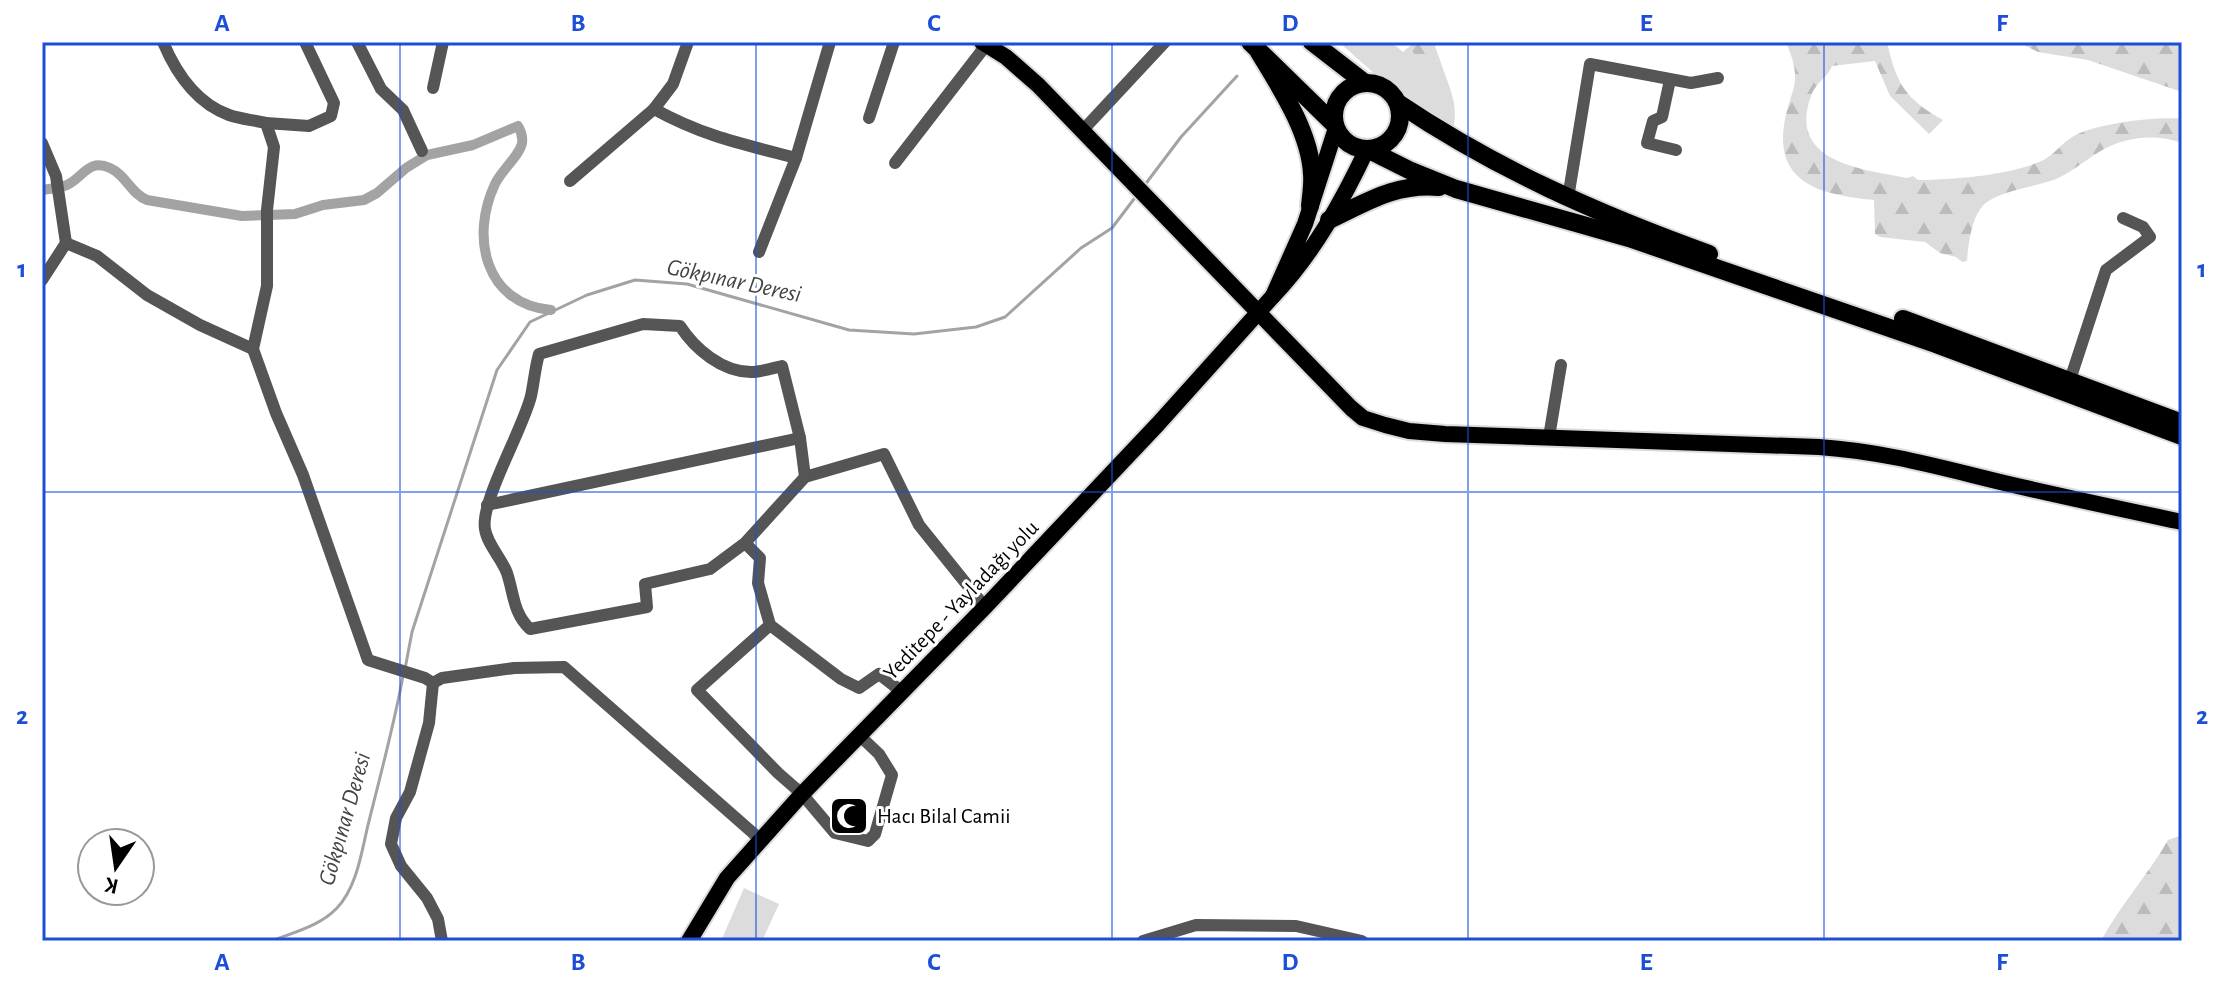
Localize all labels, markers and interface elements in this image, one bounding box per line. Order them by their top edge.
text: A [214,10,230,36]
text: B [570,10,586,36]
text: C [927,10,941,36]
text: D [1281,10,1299,36]
text: E [1639,10,1653,36]
text: F [1996,10,2009,36]
water label: Gökpınar Deresi [665,255,803,307]
text: 1 [17,256,27,282]
text: 1 [2197,256,2207,282]
street label: Yeditepe - Yayladağı yolu [879,516,1043,684]
text: 2 [16,703,28,729]
text: 2 [2196,703,2208,729]
water label: Gökpınar Deresi [315,750,375,888]
mosque icon: Hacı Bilal Camii [828,795,870,837]
place label: Hacı Bilal Camii [877,805,1011,827]
north arrow [76,827,156,907]
text: K [102,873,120,898]
text: A [214,949,230,975]
text: B [570,949,586,975]
text: C [927,949,941,975]
text: D [1281,949,1299,975]
text: E [1639,949,1653,975]
text: F [1996,949,2009,975]

